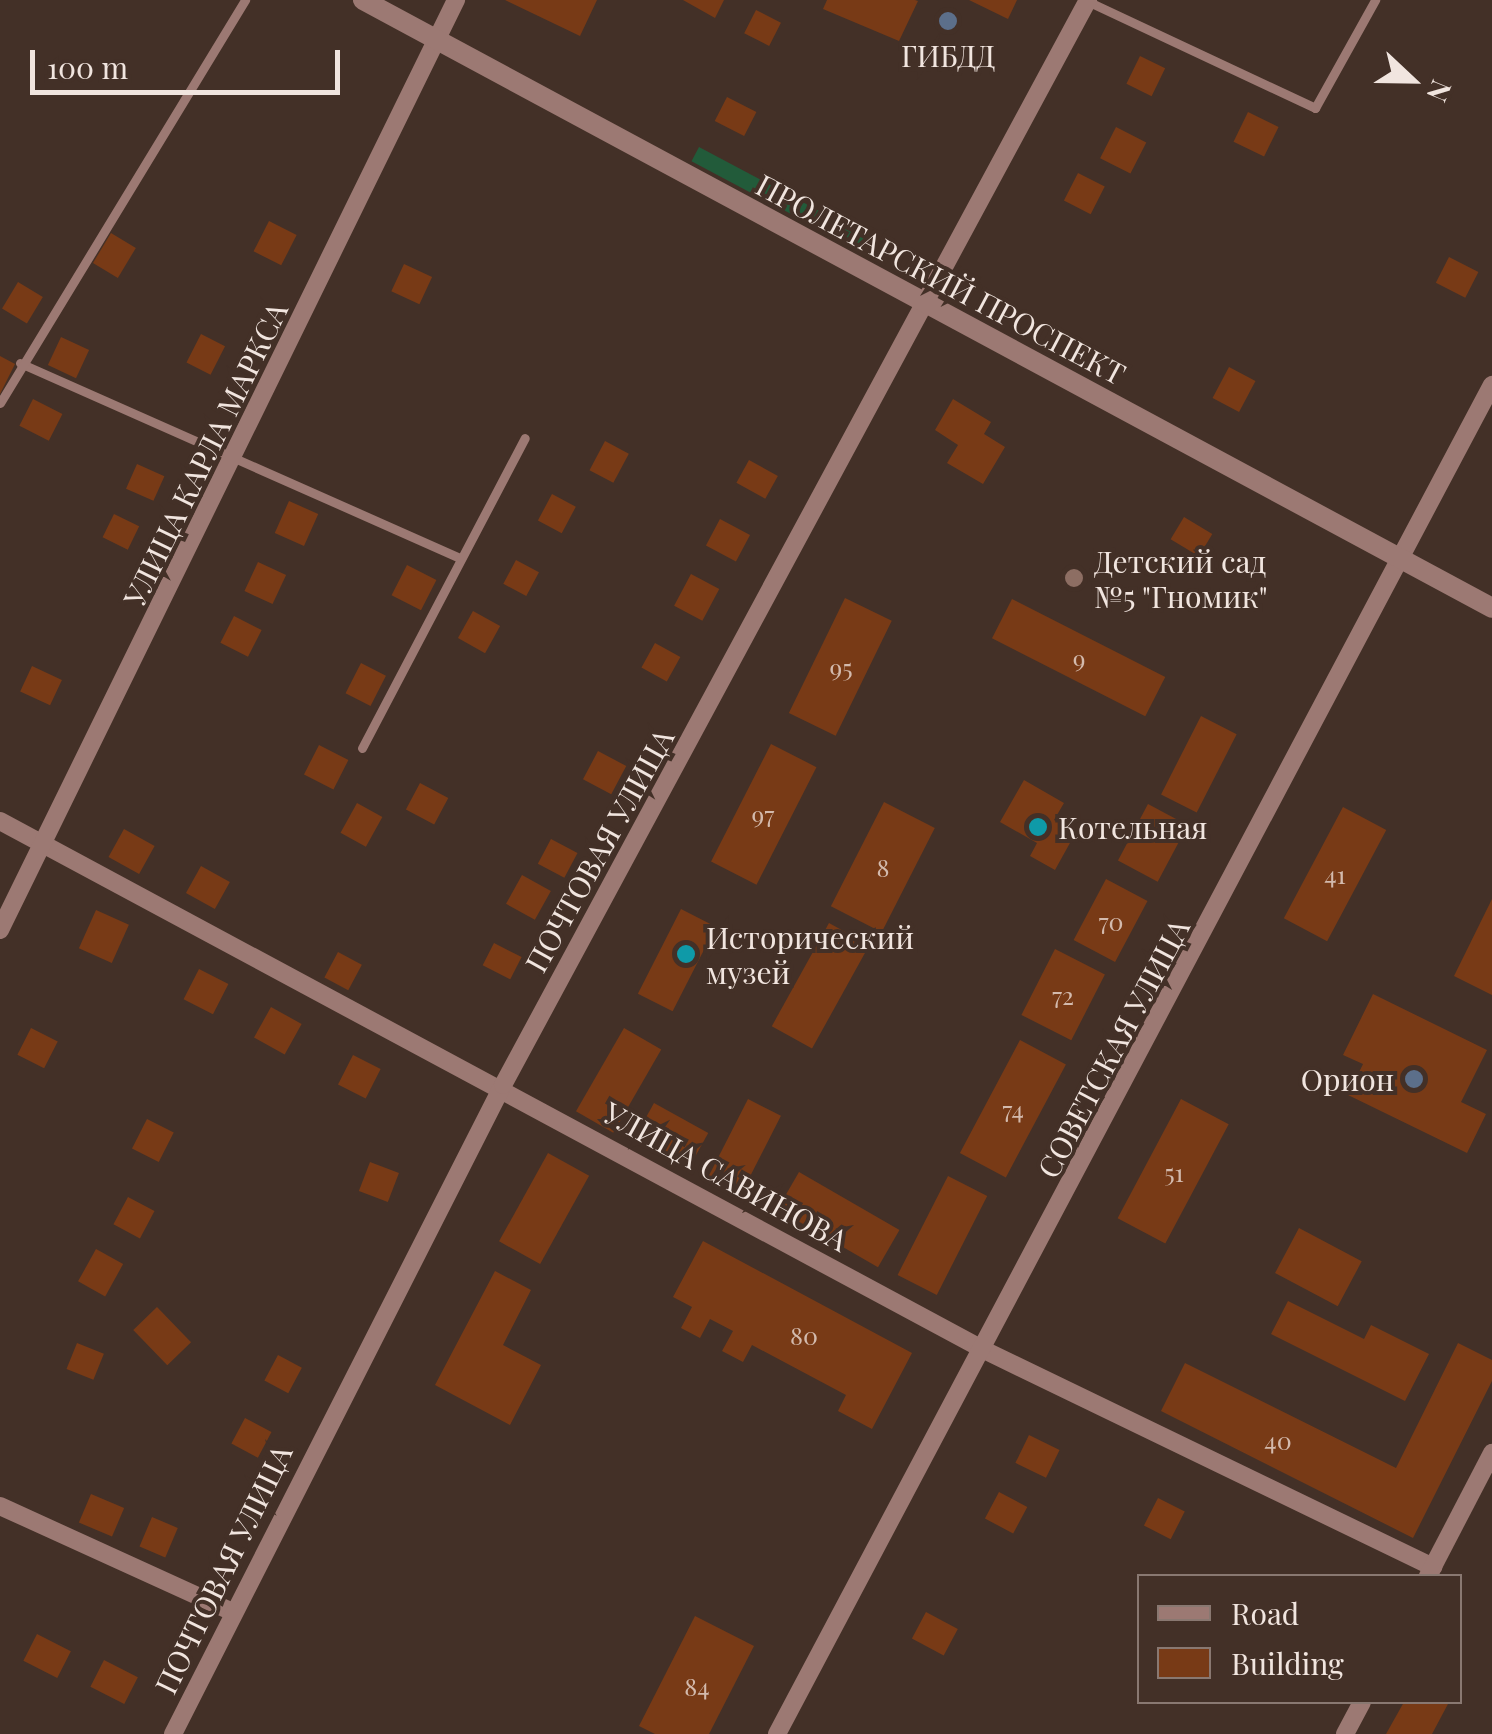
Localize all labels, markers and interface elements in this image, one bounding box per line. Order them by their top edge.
marker: ГИБДД [937,10,959,32]
scale bar [35,30,345,92]
north arrow [1362,30,1462,130]
place label: ГИБДД [901,37,995,73]
text: 100 m [47,47,128,87]
text: N [1419,75,1461,108]
street label: ПРОЛЕТАРСКИЙ ПРОСПЕКТ [750,166,1132,392]
street label: УЛИЦА КАРЛА МАРКСА [116,296,294,612]
place label: Детский сад №5 "Гномик" [1094,543,1269,614]
marker: Детский сад №5 "Гномик" [1063,567,1085,589]
house number: 9 [1073,643,1085,673]
house number: 95 [829,652,853,682]
street label: ПОЧТОВАЯ УЛИЦА [517,722,681,978]
house number: 97 [752,799,774,829]
place label: Котельная [1058,809,1207,845]
marker: Котельная [1027,816,1049,838]
house number: 8 [877,852,889,882]
house number: 41 [1324,859,1346,889]
house number: 70 [1098,906,1124,936]
street label: СОВЕТСКАЯ УЛИЦА [1029,912,1197,1184]
place label: Исторический музей [706,919,914,990]
marker: Исторический музей [675,943,697,965]
house number: 72 [1052,980,1074,1010]
place label: Орион [1301,1061,1394,1097]
marker: Орион [1403,1068,1425,1090]
street label: УЛИЦА САВИНОВА [598,1094,854,1258]
house number: 74 [1002,1094,1024,1124]
house number: 51 [1164,1157,1184,1187]
house number: 80 [790,1320,818,1350]
house number: 40 [1264,1425,1292,1455]
street label: ПОЧТОВАЯ УЛИЦА [147,1439,299,1699]
legend [1137,1574,1462,1704]
text: Road [1231,1593,1299,1633]
text: Building [1231,1643,1344,1683]
house number: 84 [684,1671,710,1701]

